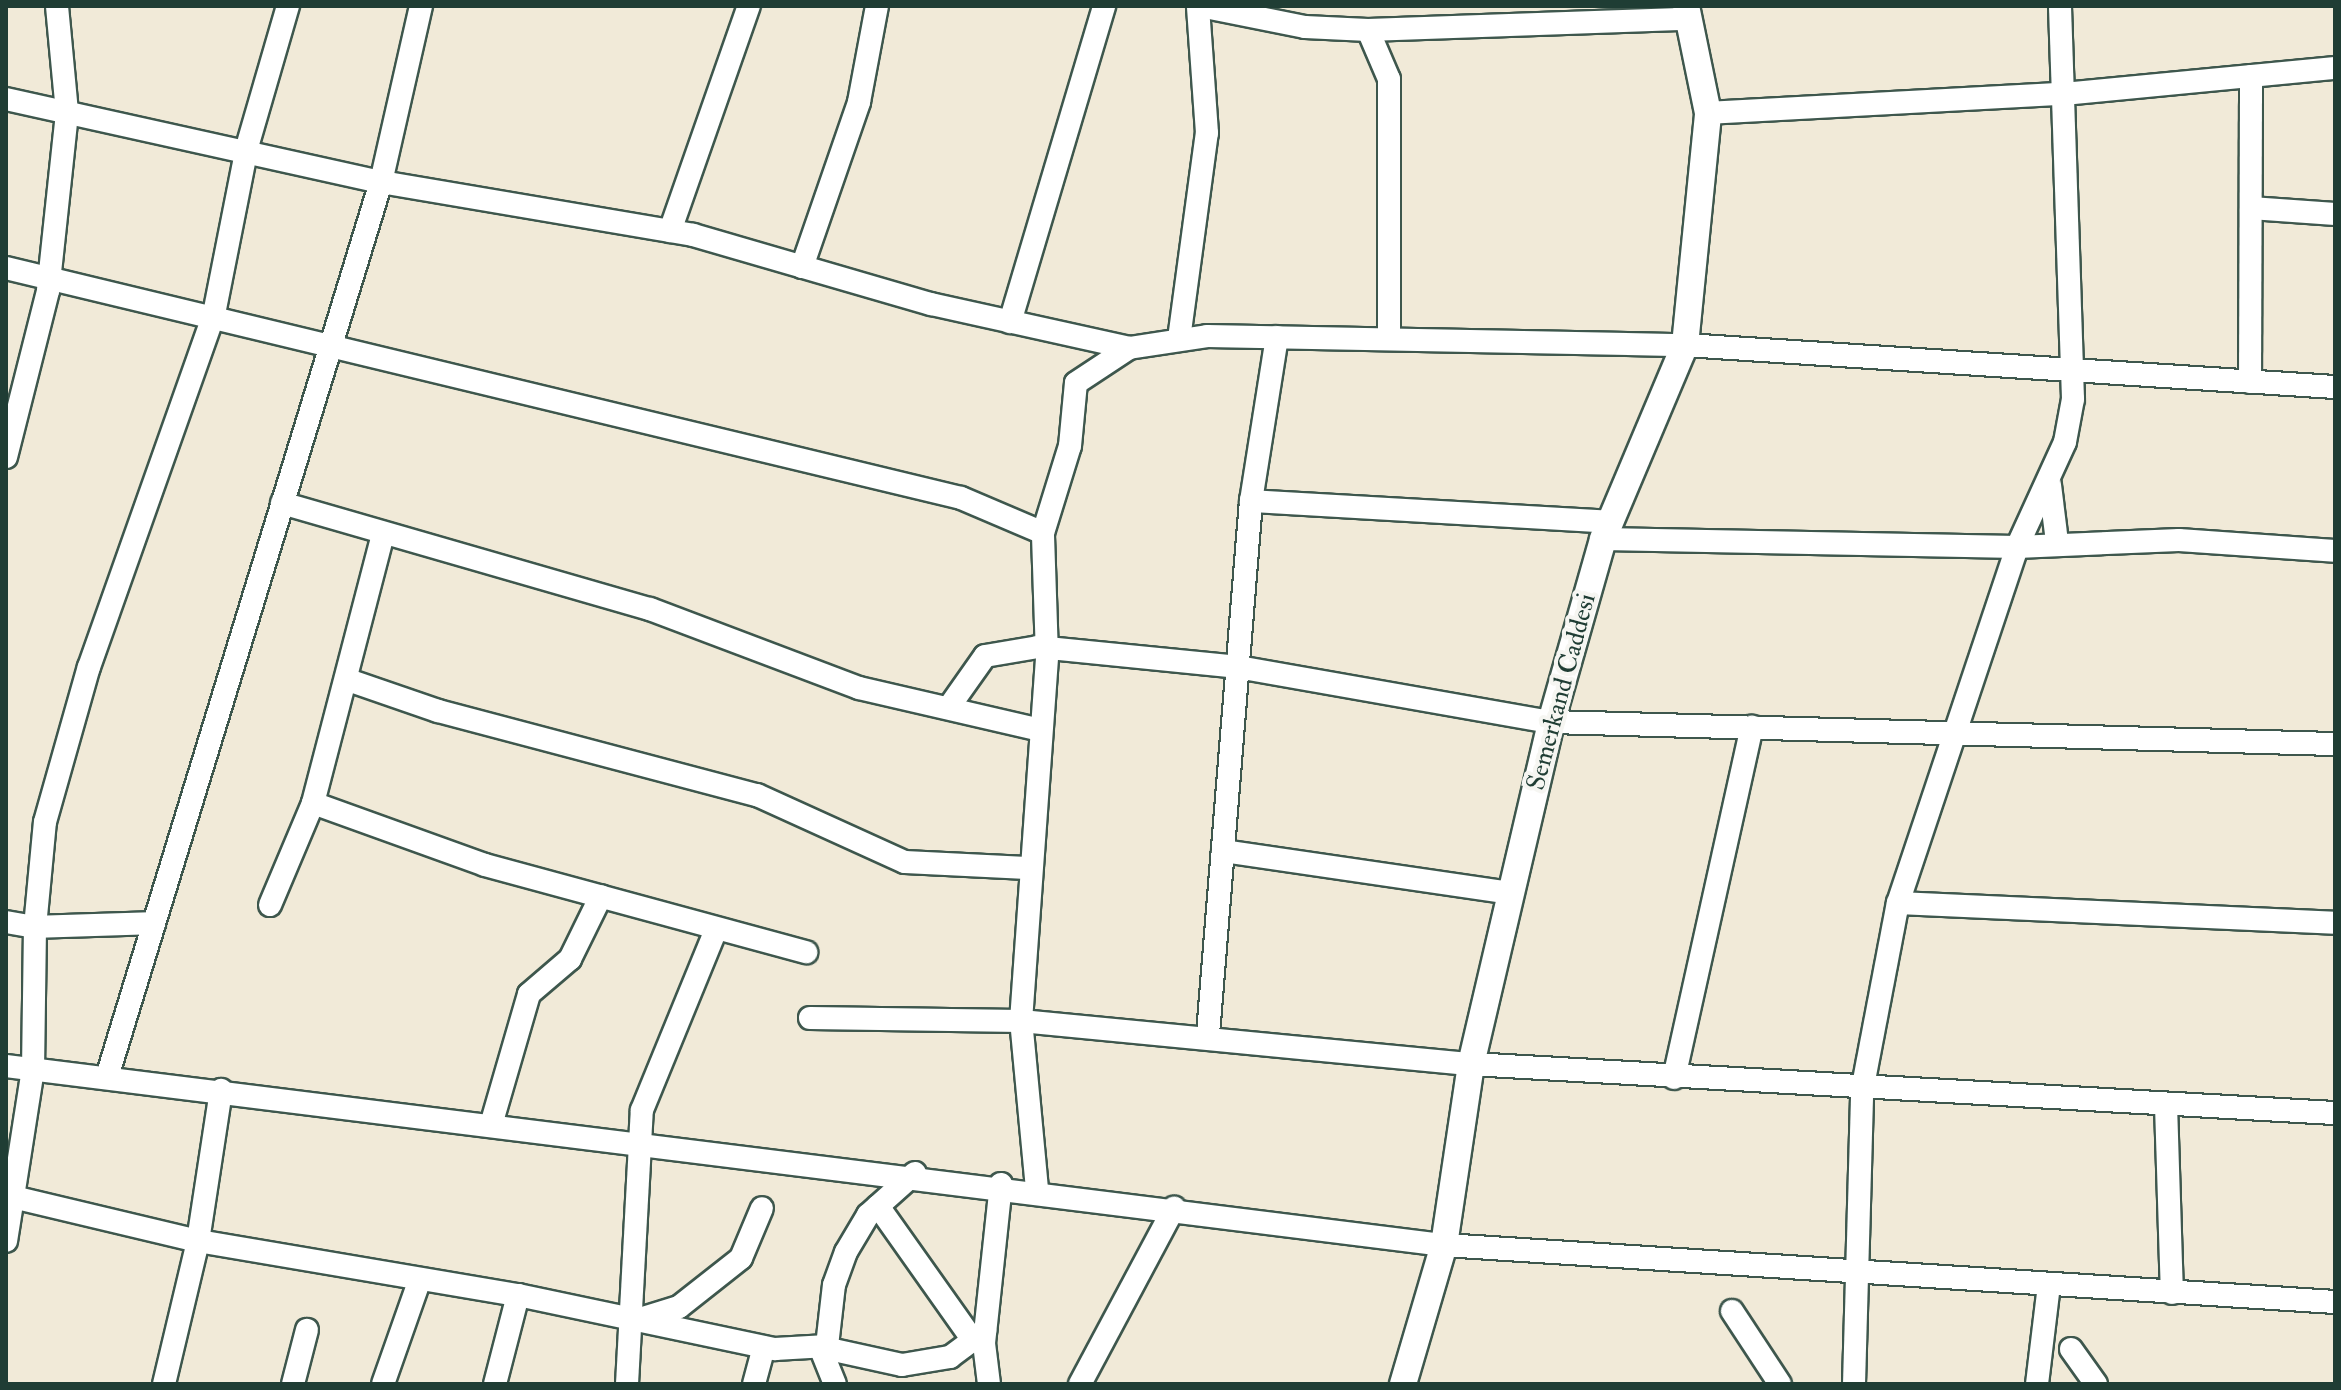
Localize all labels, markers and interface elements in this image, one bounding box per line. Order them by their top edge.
street label: Semerkand Caddesi [1521,590,1603,794]

